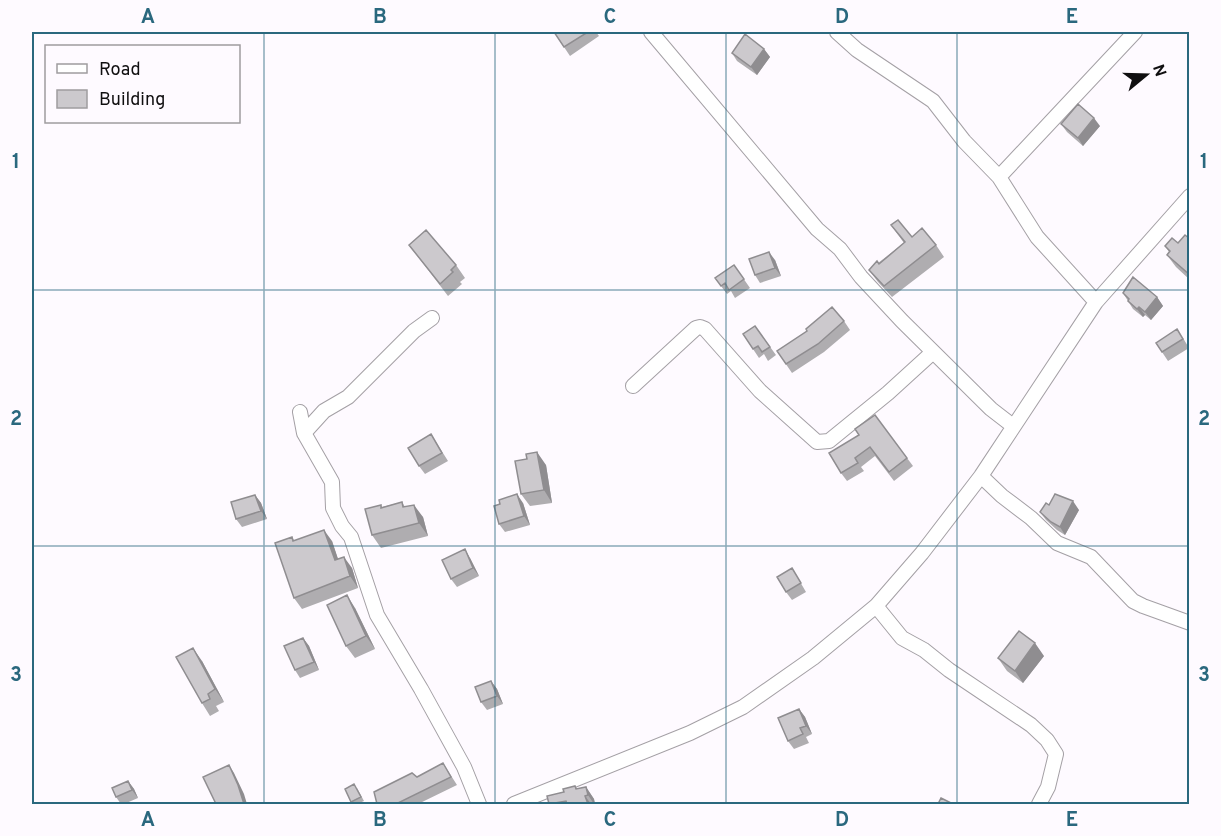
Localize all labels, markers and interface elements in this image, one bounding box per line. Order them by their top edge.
text: A [141,5,155,31]
text: B [373,5,387,31]
text: C [604,5,616,31]
text: D [835,5,849,31]
text: E [1066,5,1078,31]
legend [45,45,240,123]
north arrow [1116,45,1176,105]
text: Road [99,59,141,82]
text: N [1147,62,1170,79]
text: Building [99,89,165,112]
text: 1 [12,150,20,176]
text: 1 [1200,150,1208,176]
text: 2 [10,407,22,433]
text: 2 [1198,407,1210,433]
text: 3 [10,663,22,689]
text: 3 [1198,663,1210,689]
text: A [141,808,155,834]
text: B [373,808,387,834]
text: C [604,808,616,834]
text: D [835,808,849,834]
text: E [1066,808,1078,834]

